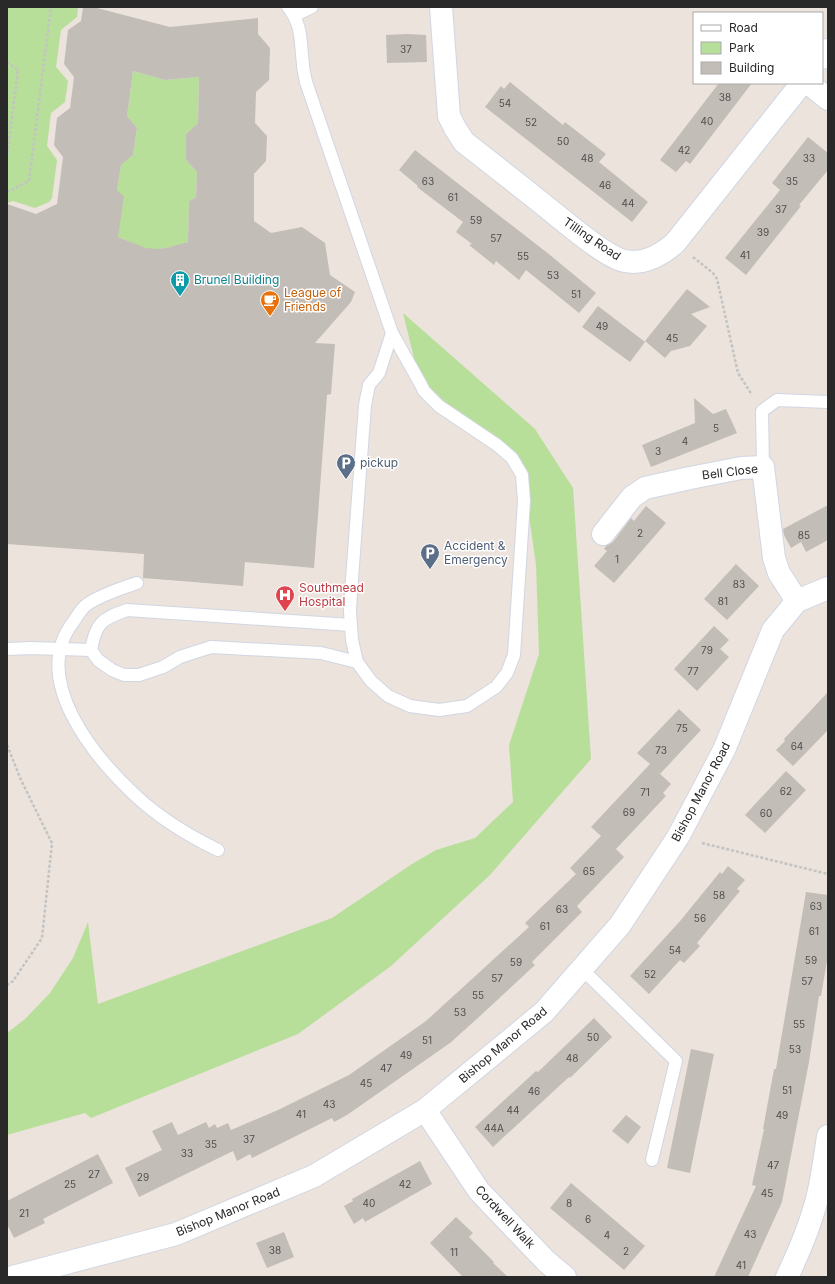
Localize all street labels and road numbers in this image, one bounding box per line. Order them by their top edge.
street label: Tilling Road [561,214,624,263]
street label: Bell Close [701,461,759,482]
street label: Bishop Manor Road [668,739,733,844]
street label: Bishop Manor Road [455,1003,550,1086]
street label: Cordwell Walk [472,1182,539,1252]
street label: Bishop Manor Road [174,1184,282,1239]

